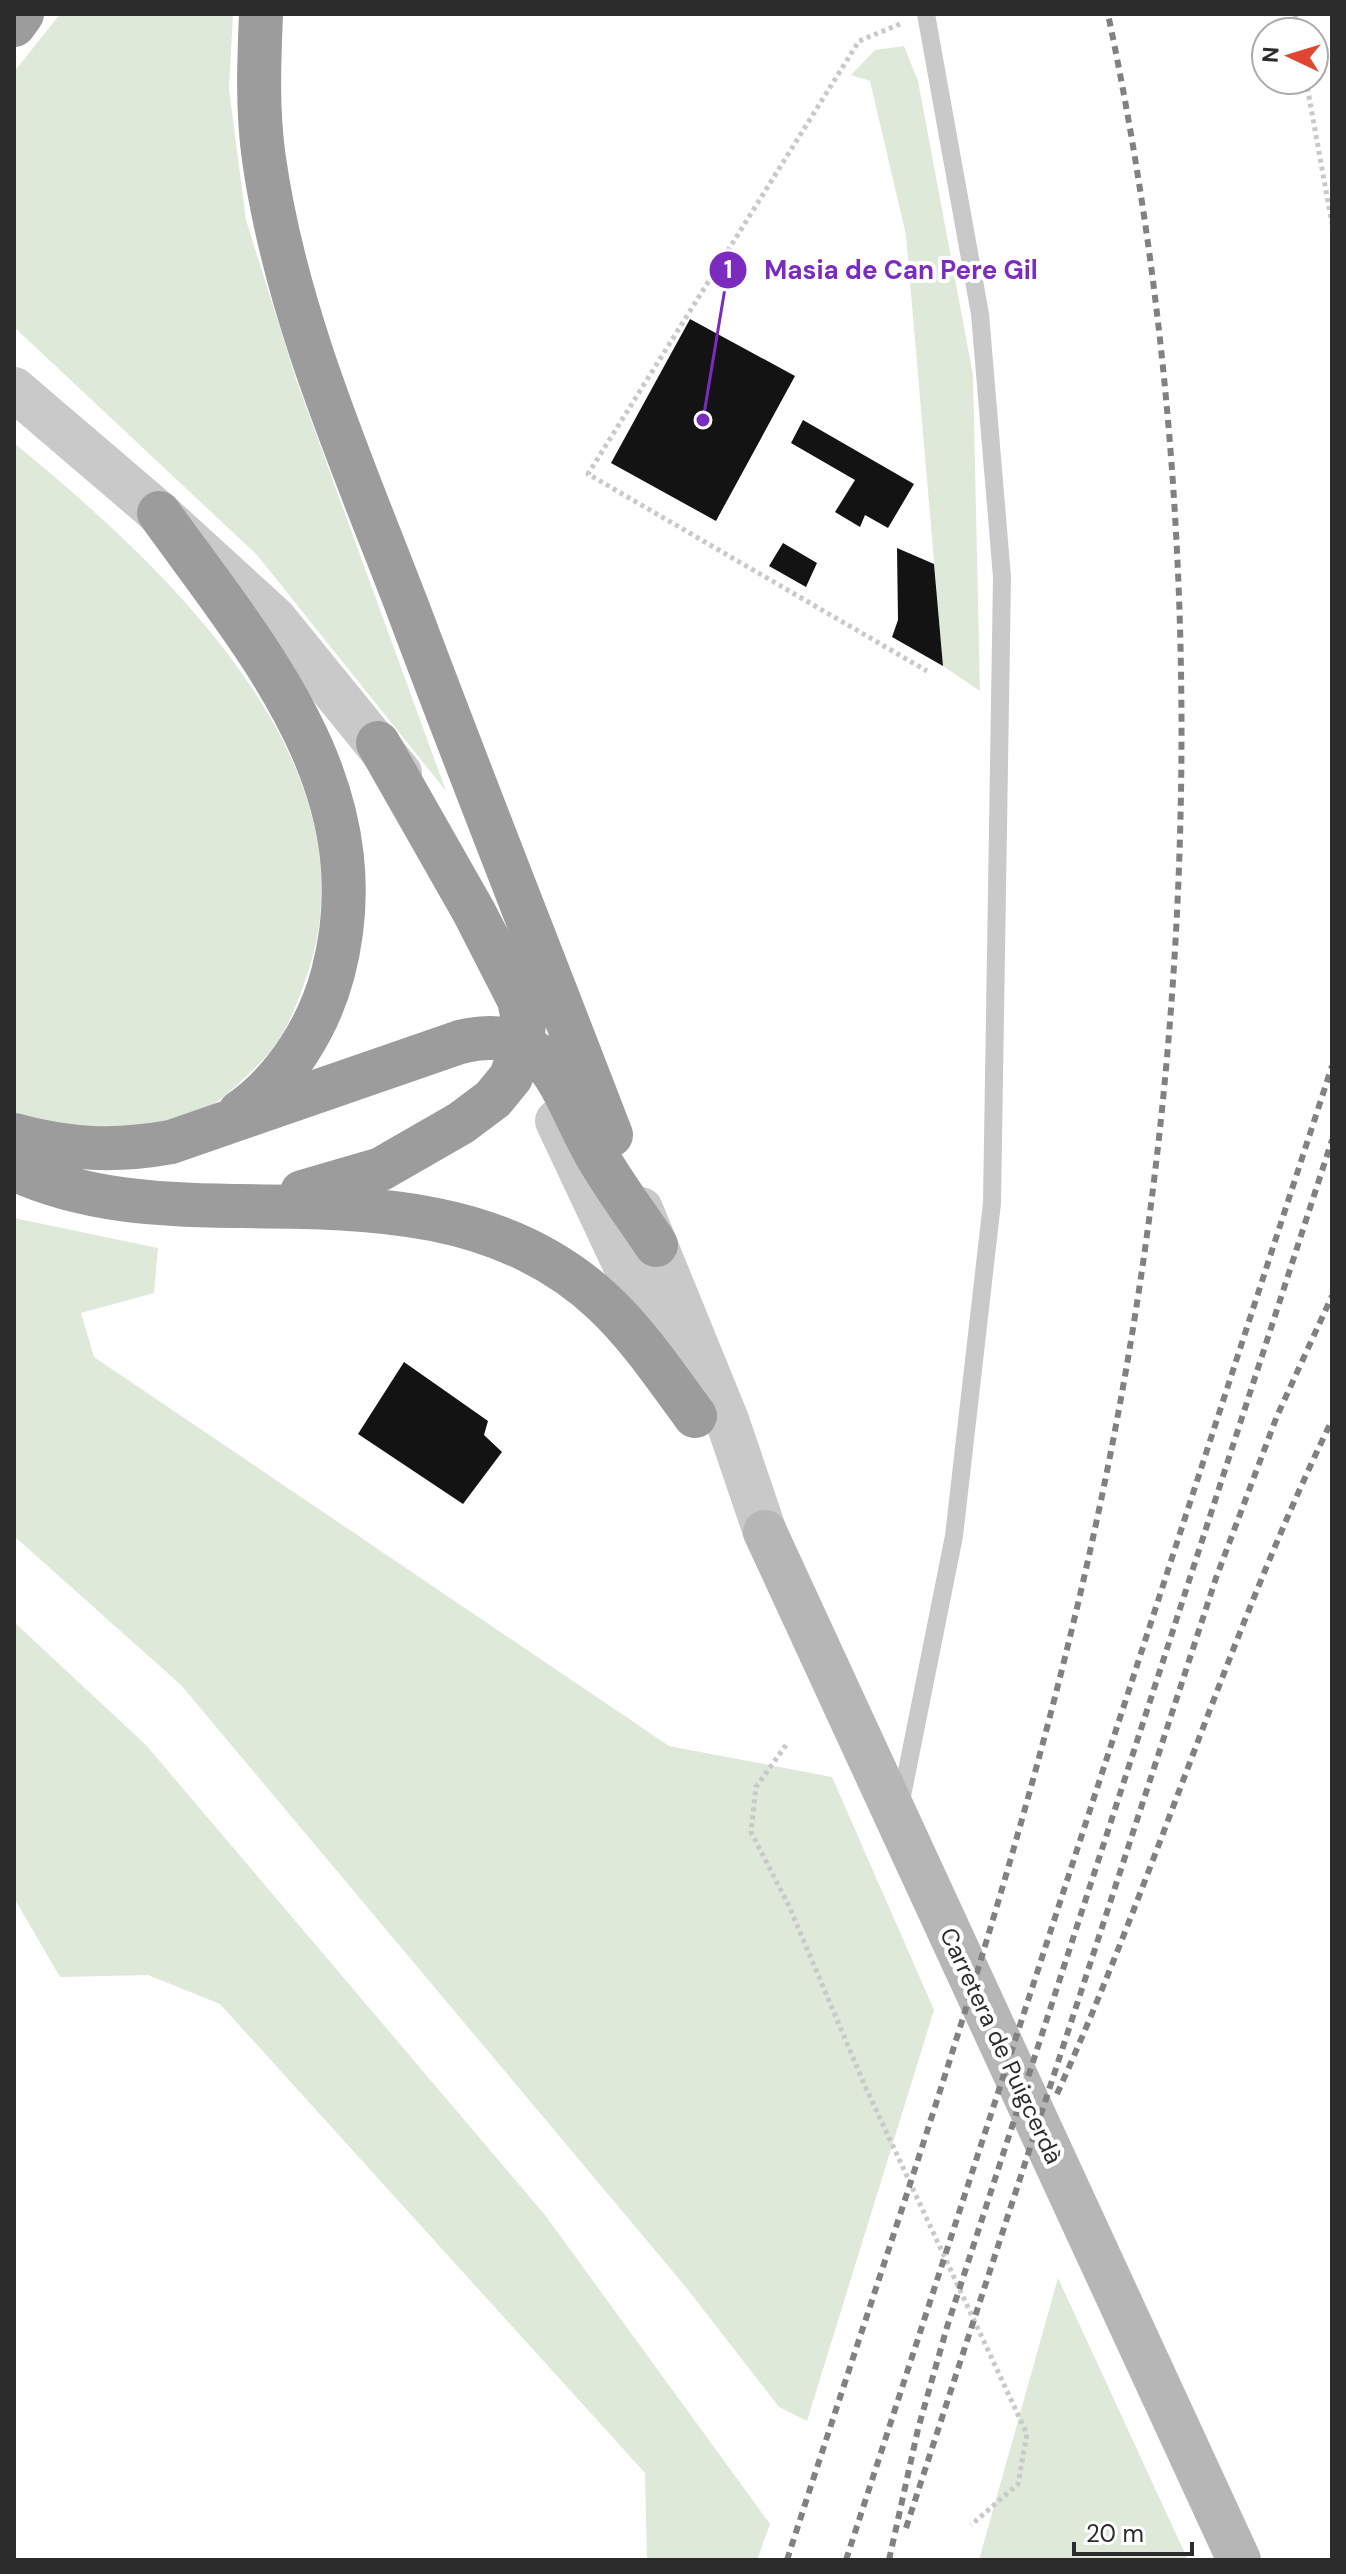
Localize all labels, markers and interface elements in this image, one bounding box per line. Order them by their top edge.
north arrow [1250,16,1330,96]
text: N [1256,46,1286,64]
callout: Masia de Can Pere Gil [708,245,1054,295]
text: Masia de Can Pere Gil [764,253,1038,287]
text: 1 [724,254,732,285]
street label: Carretera de Puigcerdà [933,1923,1070,2169]
scale bar [1074,2506,1192,2556]
text: 20 m [1086,2518,1144,2549]

